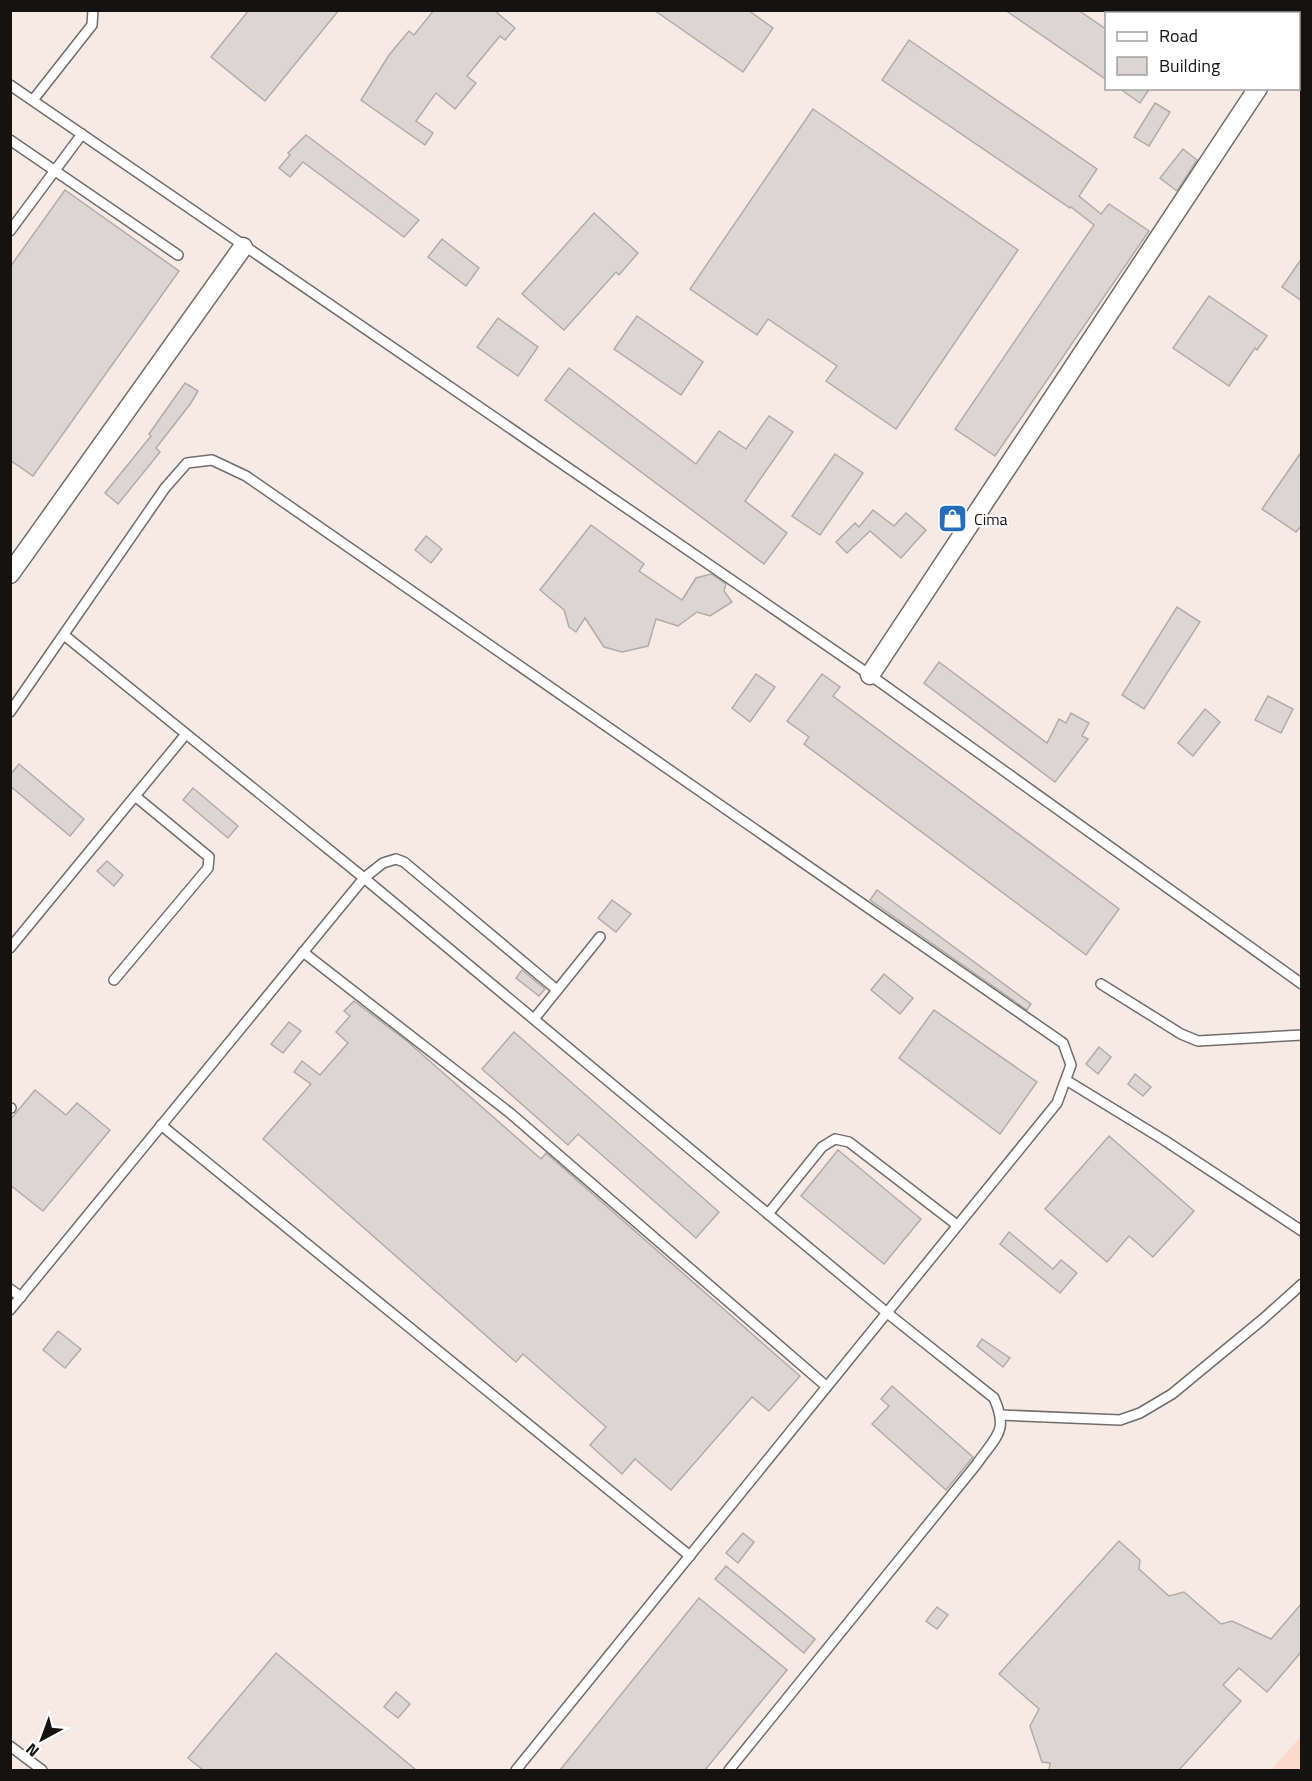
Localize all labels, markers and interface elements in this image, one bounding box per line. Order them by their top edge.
legend [1105,12,1300,90]
text: Road [1159,22,1198,49]
text: Building [1159,52,1220,79]
shop icon: Cima [937,503,969,535]
place label: Cima [974,507,1008,531]
north arrow [12,1709,72,1769]
text: N [20,1738,44,1763]

